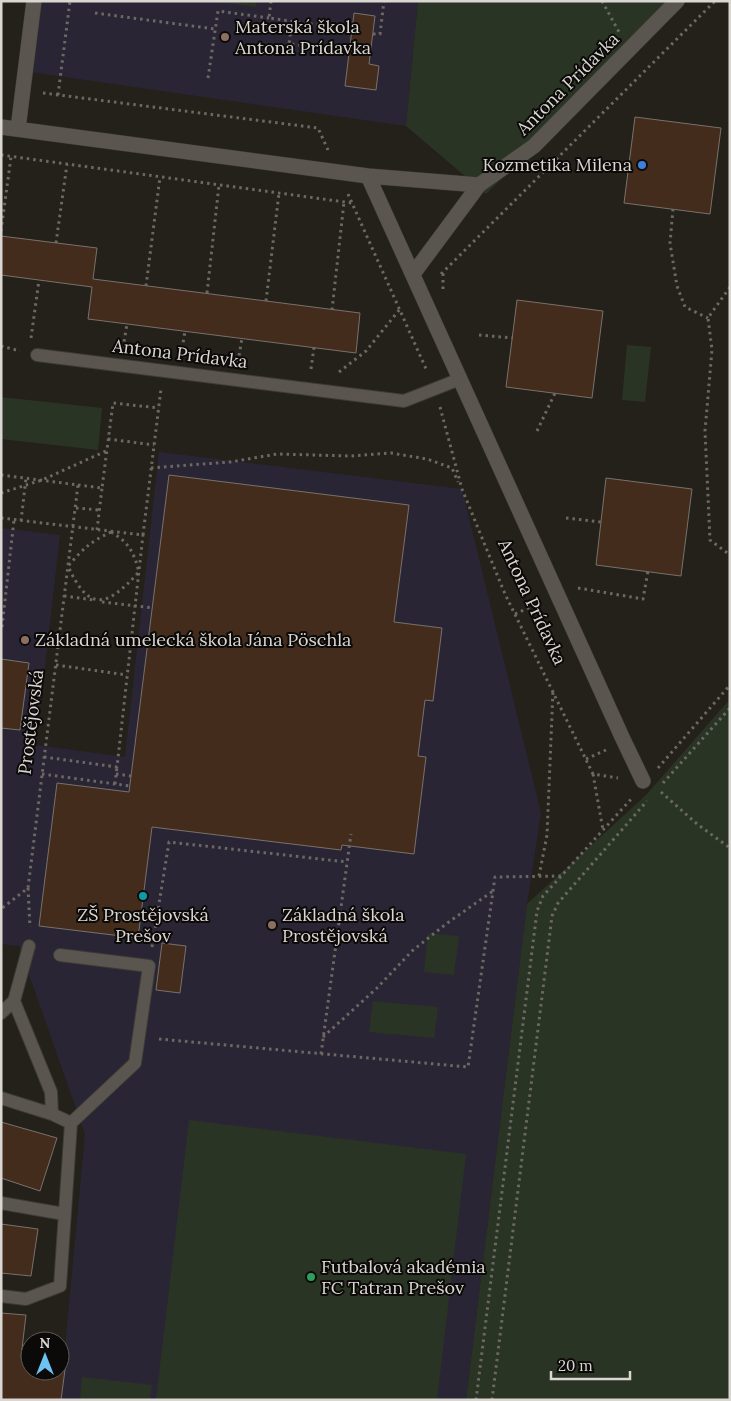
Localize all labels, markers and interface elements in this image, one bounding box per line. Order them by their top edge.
place label: Materská škola Antona Prídavka [234,15,371,59]
street label: Antona Prídavka [511,27,624,141]
marker: Materská škola Antona Prídavka [219,31,231,43]
place label: Kozmetika Milena [482,153,632,176]
marker: Kozmetika Milena [636,159,648,171]
street label: Antona Prídavka [110,334,249,373]
street label: Antona Prídavka [493,534,572,668]
place label: Základná umelecká škola Jána Pöschla [35,628,351,651]
marker: Základná umelecká škola Jána Pöschla [19,634,31,646]
street label: Prostějovská [13,668,48,776]
marker: ZŠ Prostějovská Prešov [137,890,149,902]
place label: ZŠ Prostějovská Prešov [77,903,209,947]
place label: Základná škola Prostějovská [282,903,404,947]
marker: Základná škola Prostějovská [266,919,278,931]
place label: Futbalová akadémia FC Tatran Prešov [321,1255,486,1299]
marker: Futbalová akadémia FC Tatran Prešov [305,1271,317,1283]
north arrow [20,1331,70,1381]
text: N [40,1334,51,1352]
scale bar [551,1348,630,1380]
text: 20 m [558,1356,593,1375]

